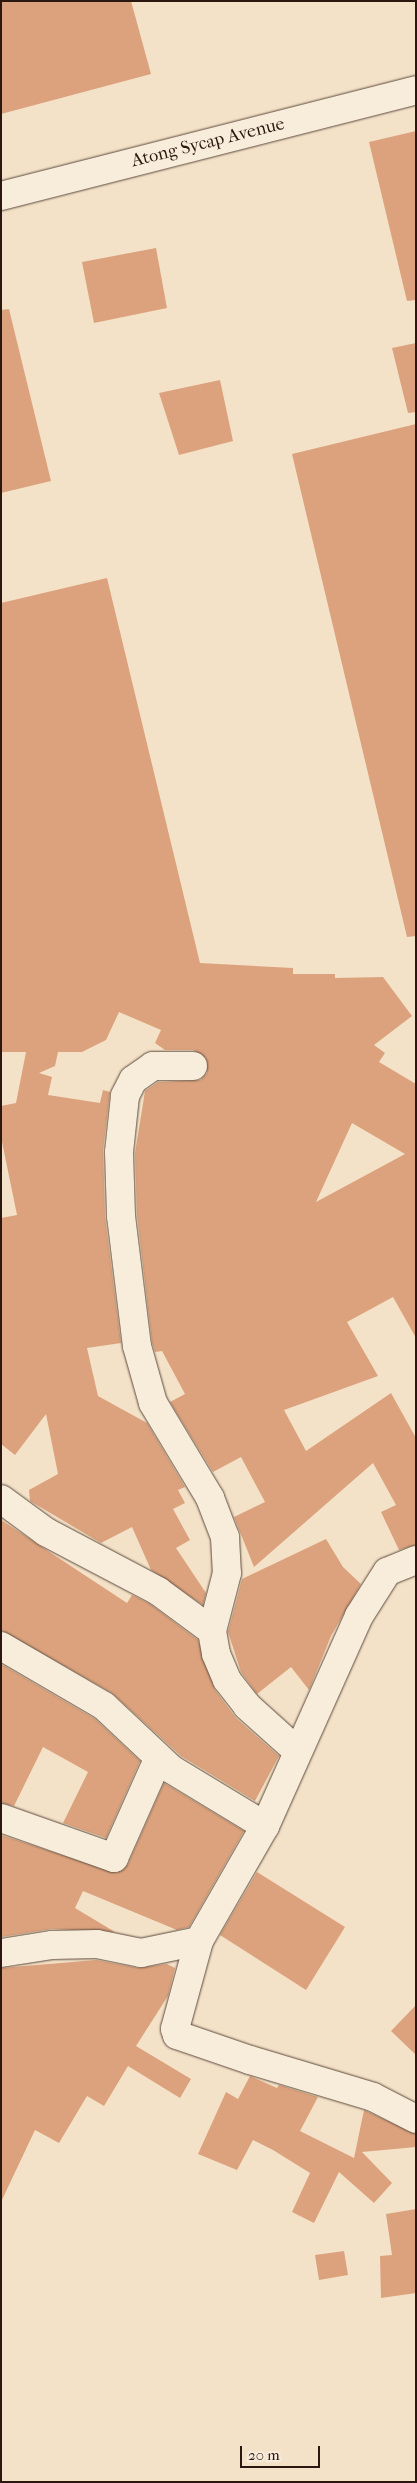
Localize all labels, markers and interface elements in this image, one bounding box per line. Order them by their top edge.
street label: Atong Sycap Avenue [129,114,287,172]
scale bar [242,2436,322,2468]
text: 20 m [248,2446,280,2464]

